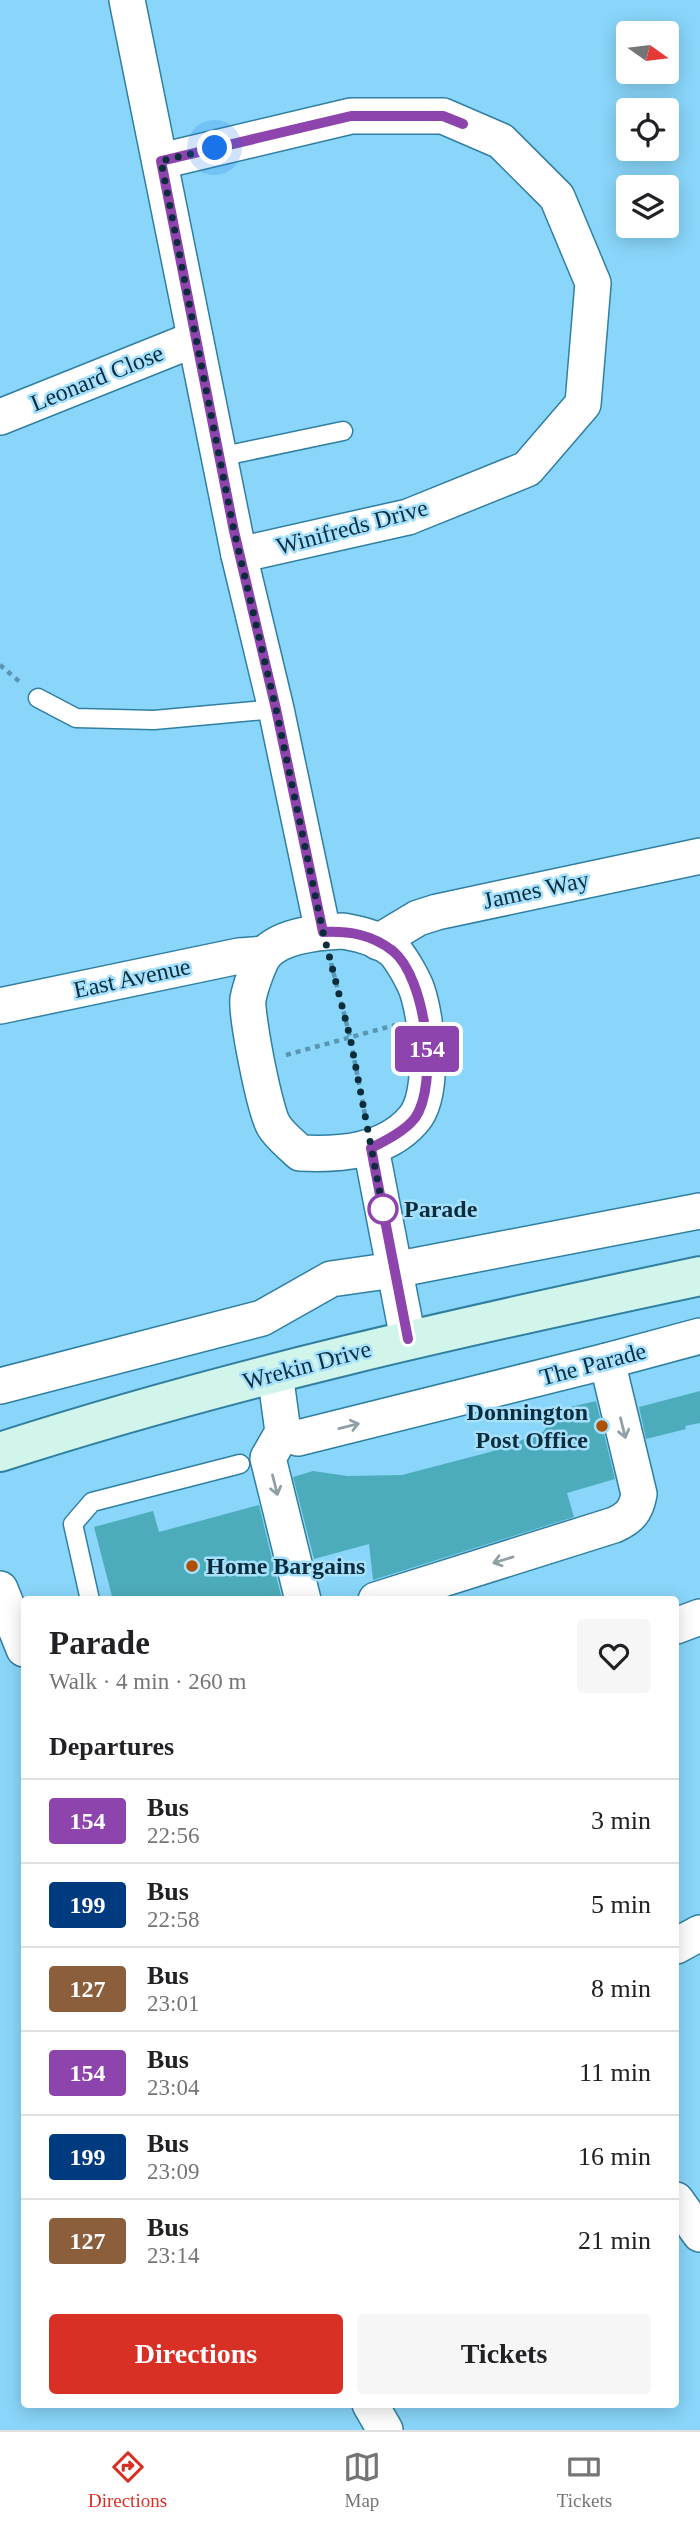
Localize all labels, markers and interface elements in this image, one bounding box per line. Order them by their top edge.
north arrow [616,21,679,84]
map controls [616,21,679,238]
button: locate [616,98,679,161]
your location [197,130,232,165]
button: layers [616,175,679,238]
street label: Leonard Close [27,340,167,416]
street label: Winifreds Drive [273,494,431,560]
street label: James Way [481,866,591,914]
street label: East Avenue [71,953,193,1003]
line badge: 154 [387,1026,467,1072]
text: 154 [409,1036,445,1062]
marker: Parade [368,1194,398,1224]
place label: Parade [404,1196,478,1222]
street label: Wrekin Drive [240,1335,374,1395]
street label: The Parade [537,1337,649,1391]
place label: Donnington Post Office [467,1399,588,1453]
one-way arrow [617,1416,630,1439]
marker: Donnington Post Office [594,1418,610,1434]
one-way arrow [337,1419,360,1432]
one-way arrow [269,1473,282,1496]
place label: Home Bargains [206,1553,365,1579]
one-way arrow [493,1554,515,1567]
marker: Home Bargains [184,1558,200,1574]
button: heart [577,1619,651,1693]
text: Parade [49,1625,150,1661]
text: Walk · 4 min · 260 m [49,1669,246,1694]
text: Departures [49,1732,174,1761]
text: Bus [147,1793,189,1822]
text: 3 min [591,1806,651,1835]
text: 154 [70,1808,106,1834]
text: 22:56 [147,1823,199,1848]
text: Bus [147,1877,189,1906]
text: 5 min [591,1890,651,1919]
text: 199 [70,1892,106,1918]
text: 22:58 [147,1907,199,1932]
text: Bus [147,1961,189,1990]
text: 8 min [591,1974,651,2003]
text: 127 [70,1976,106,2002]
text: 23:01 [147,1991,199,2016]
text: Bus [147,2045,189,2074]
text: 11 min [579,2058,651,2087]
text: 154 [70,2060,106,2086]
text: 23:04 [147,2075,199,2100]
text: Bus [147,2129,189,2158]
text: 16 min [578,2142,651,2171]
text: 199 [70,2144,106,2170]
text: 23:09 [147,2159,199,2184]
text: Bus [147,2213,189,2242]
text: 21 min [578,2226,651,2255]
text: 127 [70,2228,106,2254]
text: 23:14 [147,2243,199,2268]
button: Directions [49,2314,343,2394]
button: Tickets [357,2314,651,2394]
tab: Directions [88,2448,167,2512]
tab: Map [343,2448,381,2512]
tab: Tickets [557,2448,612,2512]

